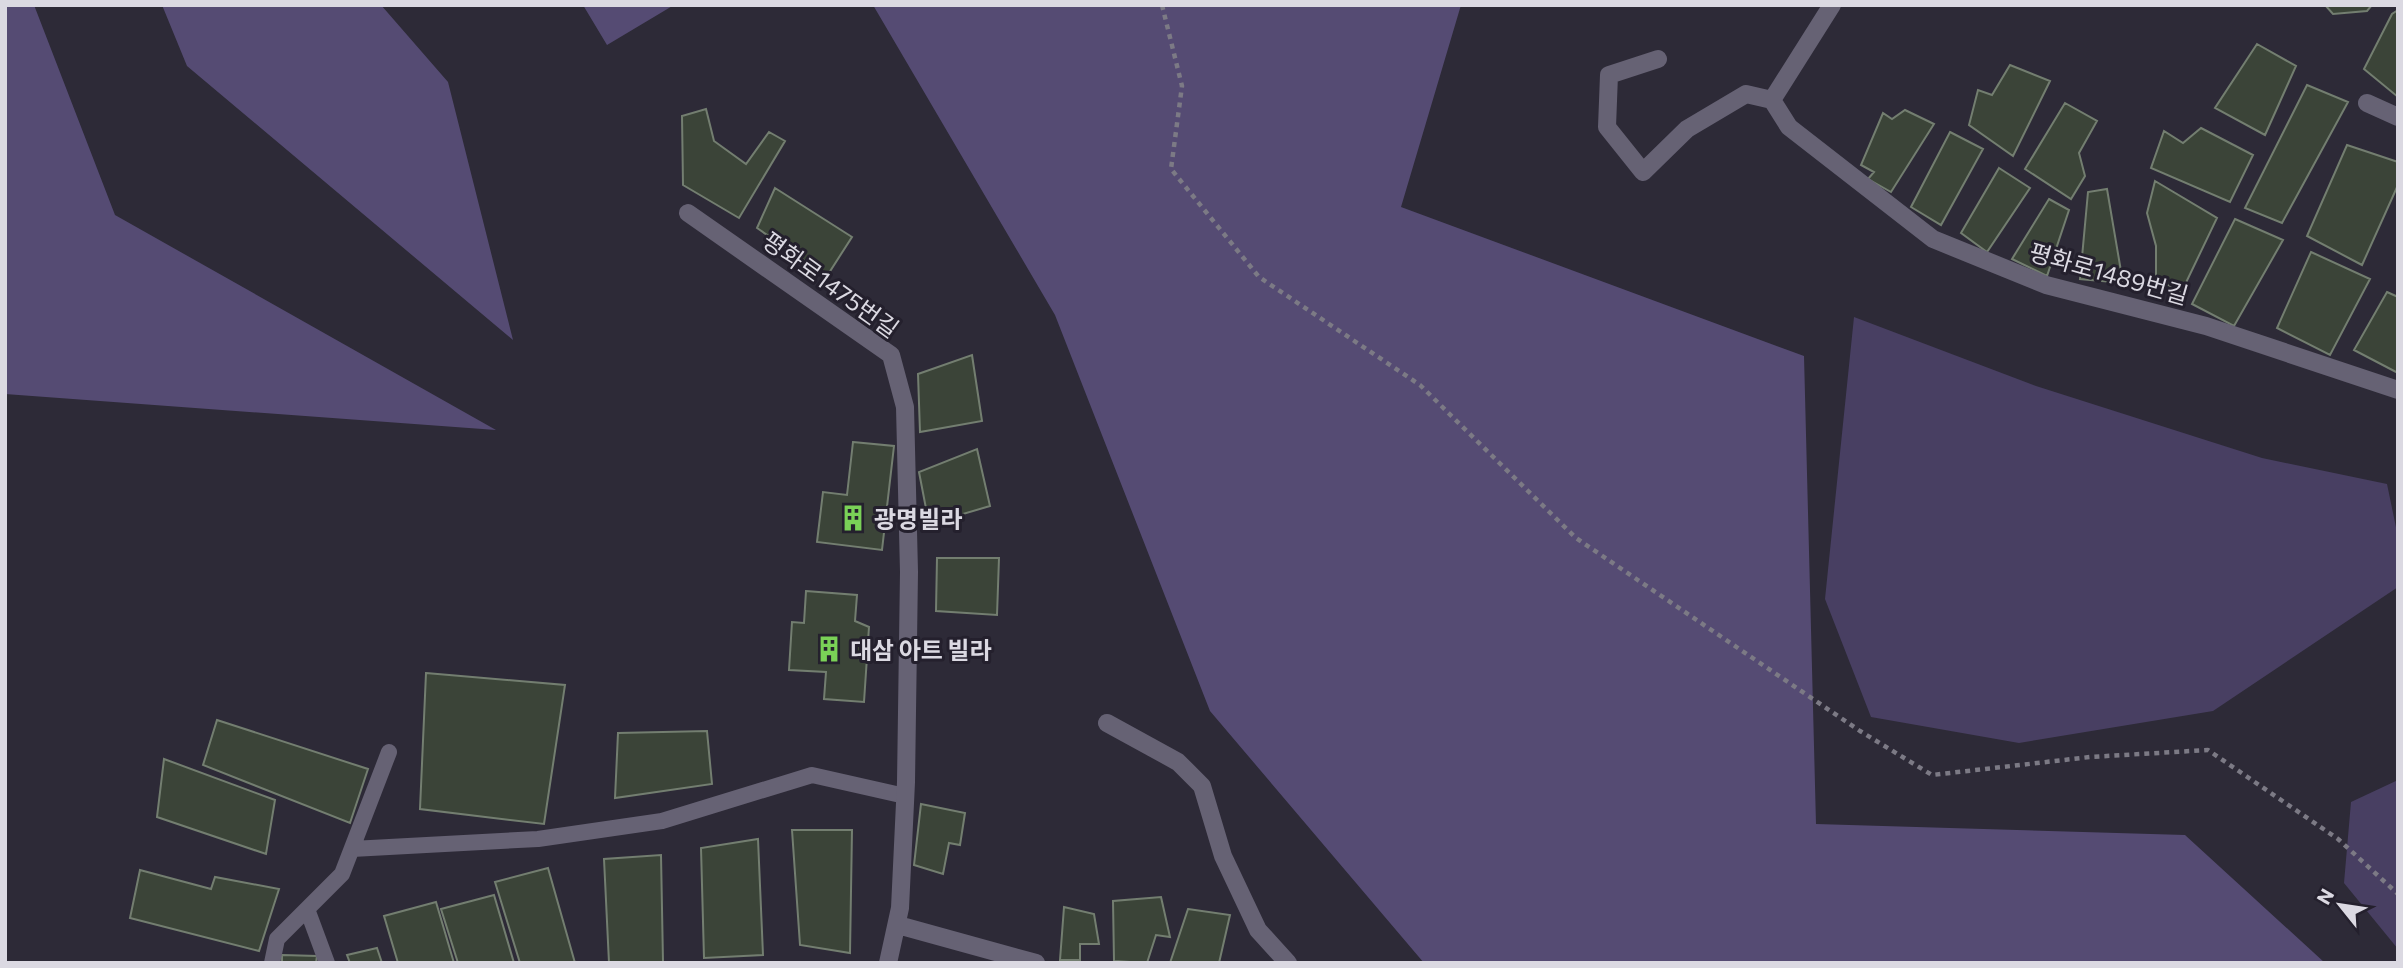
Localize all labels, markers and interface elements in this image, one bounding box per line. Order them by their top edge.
street label: 평화로1475번길 [757,225,905,343]
street label: 평화로1489번길 [2026,236,2192,310]
building icon: 광명빌라 [838,503,868,533]
place label: 광명빌라 [874,504,962,533]
building icon: 대삼 아트 빌라 [814,634,844,664]
place label: 대삼 아트 빌라 [850,635,992,664]
north arrow [2305,870,2375,940]
text: N [2311,884,2338,908]

